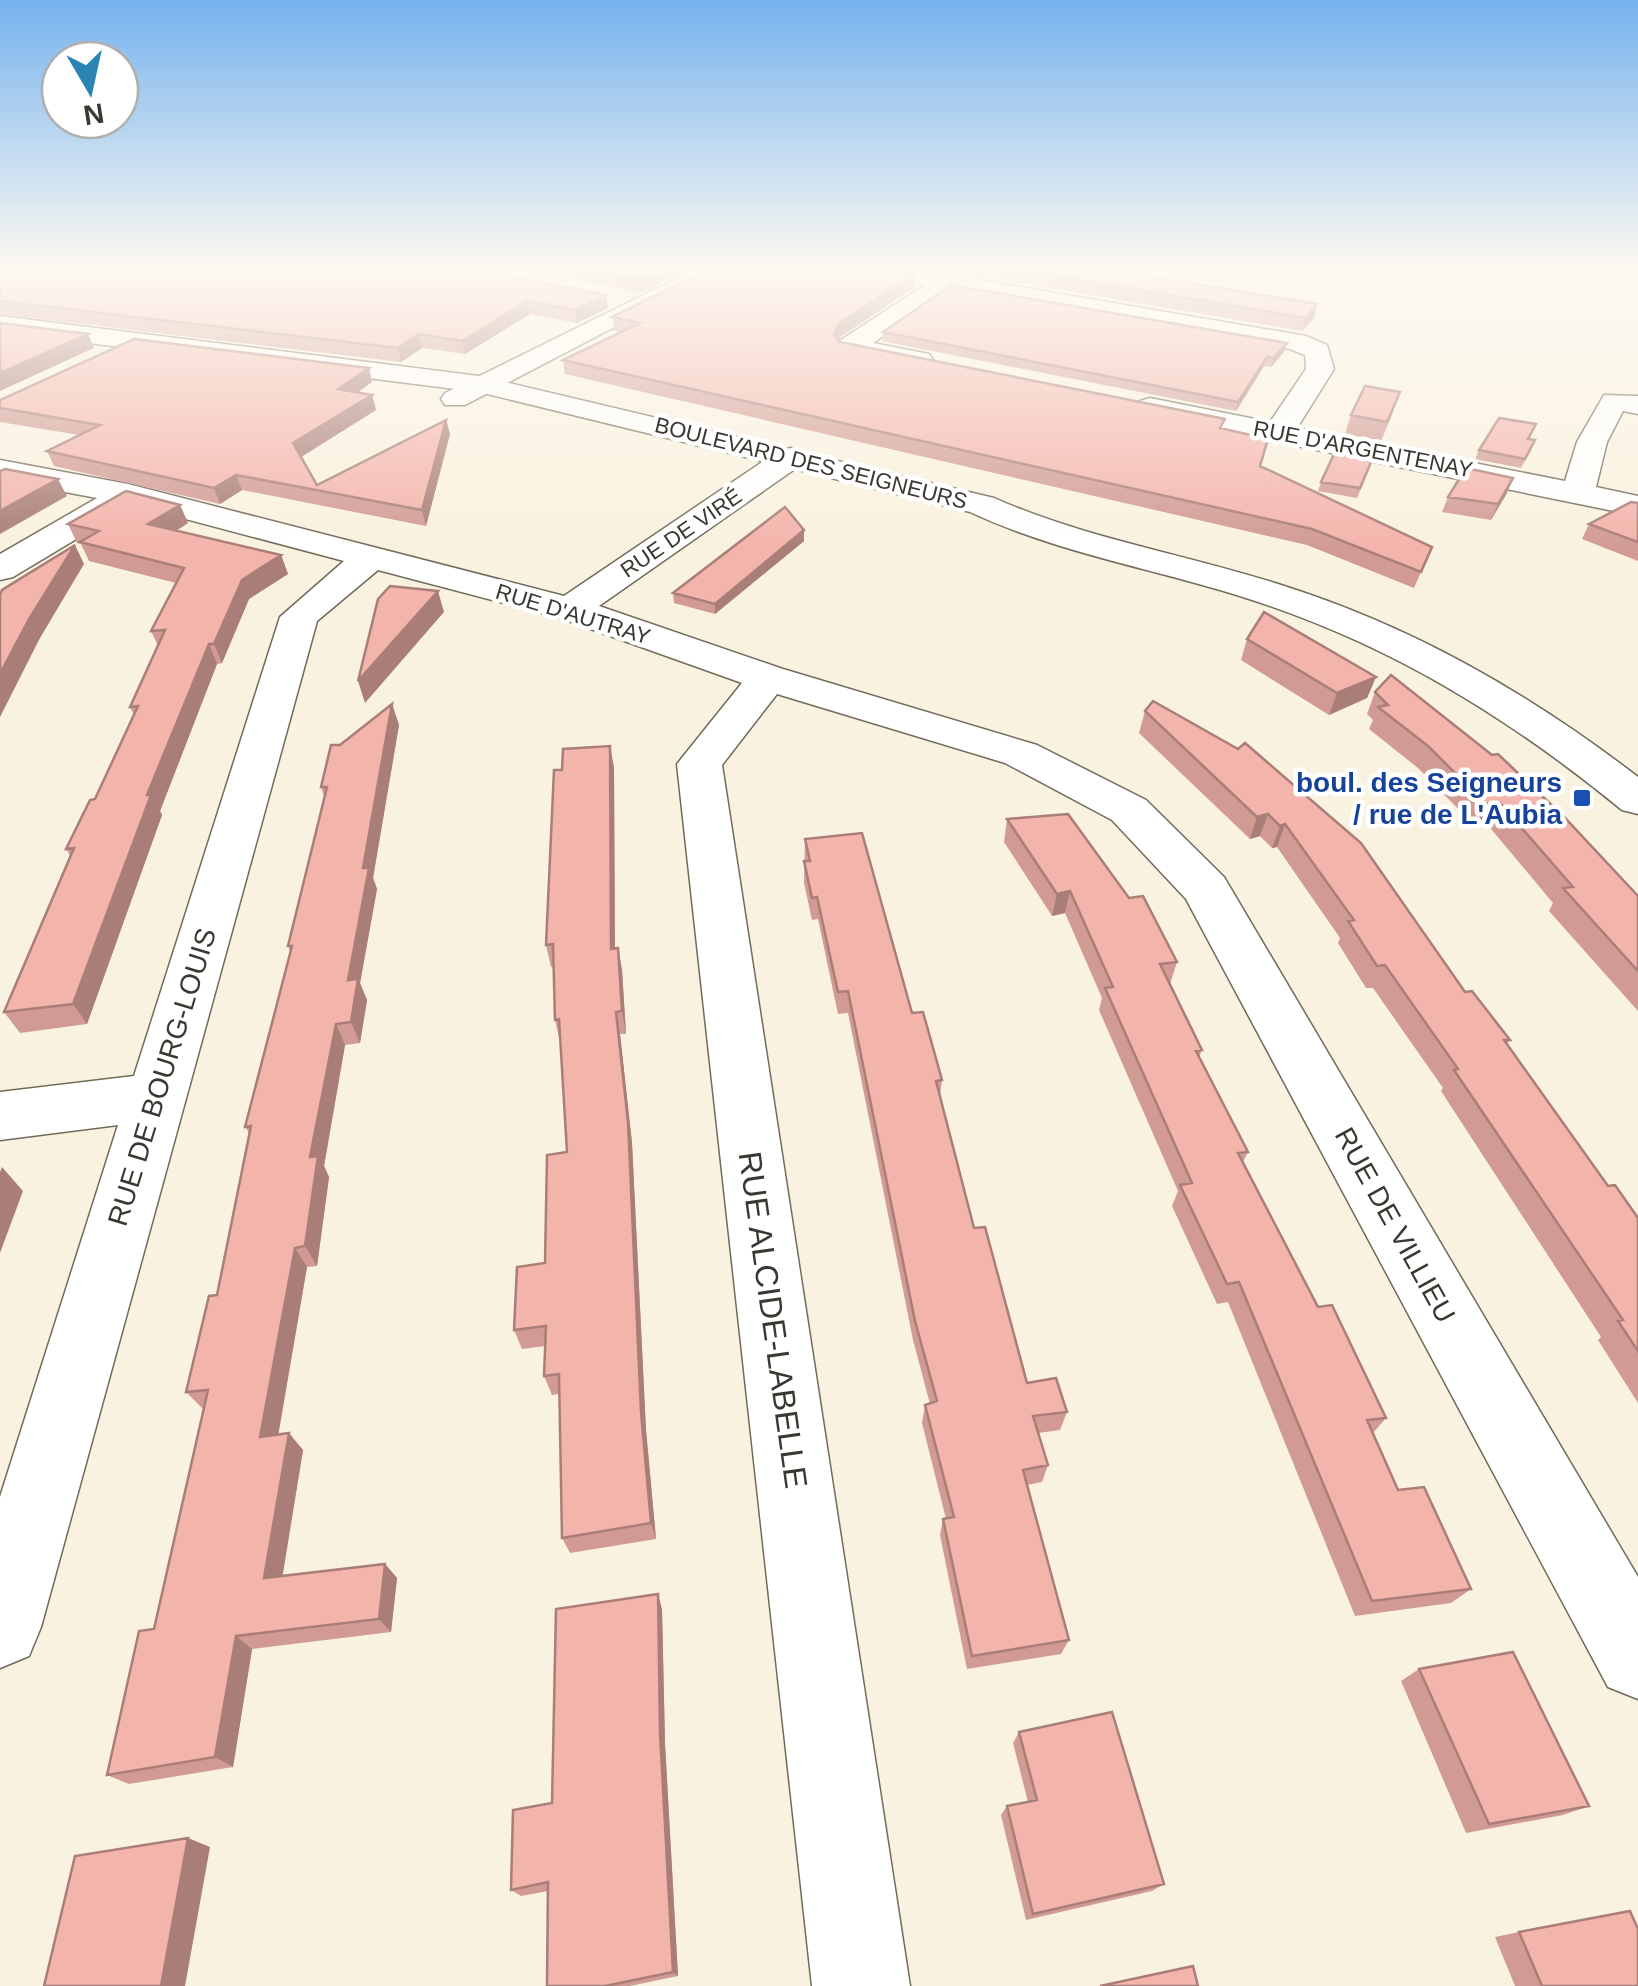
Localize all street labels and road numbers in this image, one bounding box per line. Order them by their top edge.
street label: BOULEVARD DES SEIGNEURS [652,412,970,514]
street label: RUE D'ARGENTENAY [1251,415,1475,483]
street label: RUE DE VIRÉ [616,483,746,583]
street label: RUE D'AUTRAY [493,579,654,649]
street label: RUE DE BOURG-LOUIS [102,924,222,1230]
street label: RUE DE VILLIEU [1329,1122,1461,1328]
street label: RUE ALCIDE-LABELLE [732,1149,814,1491]

